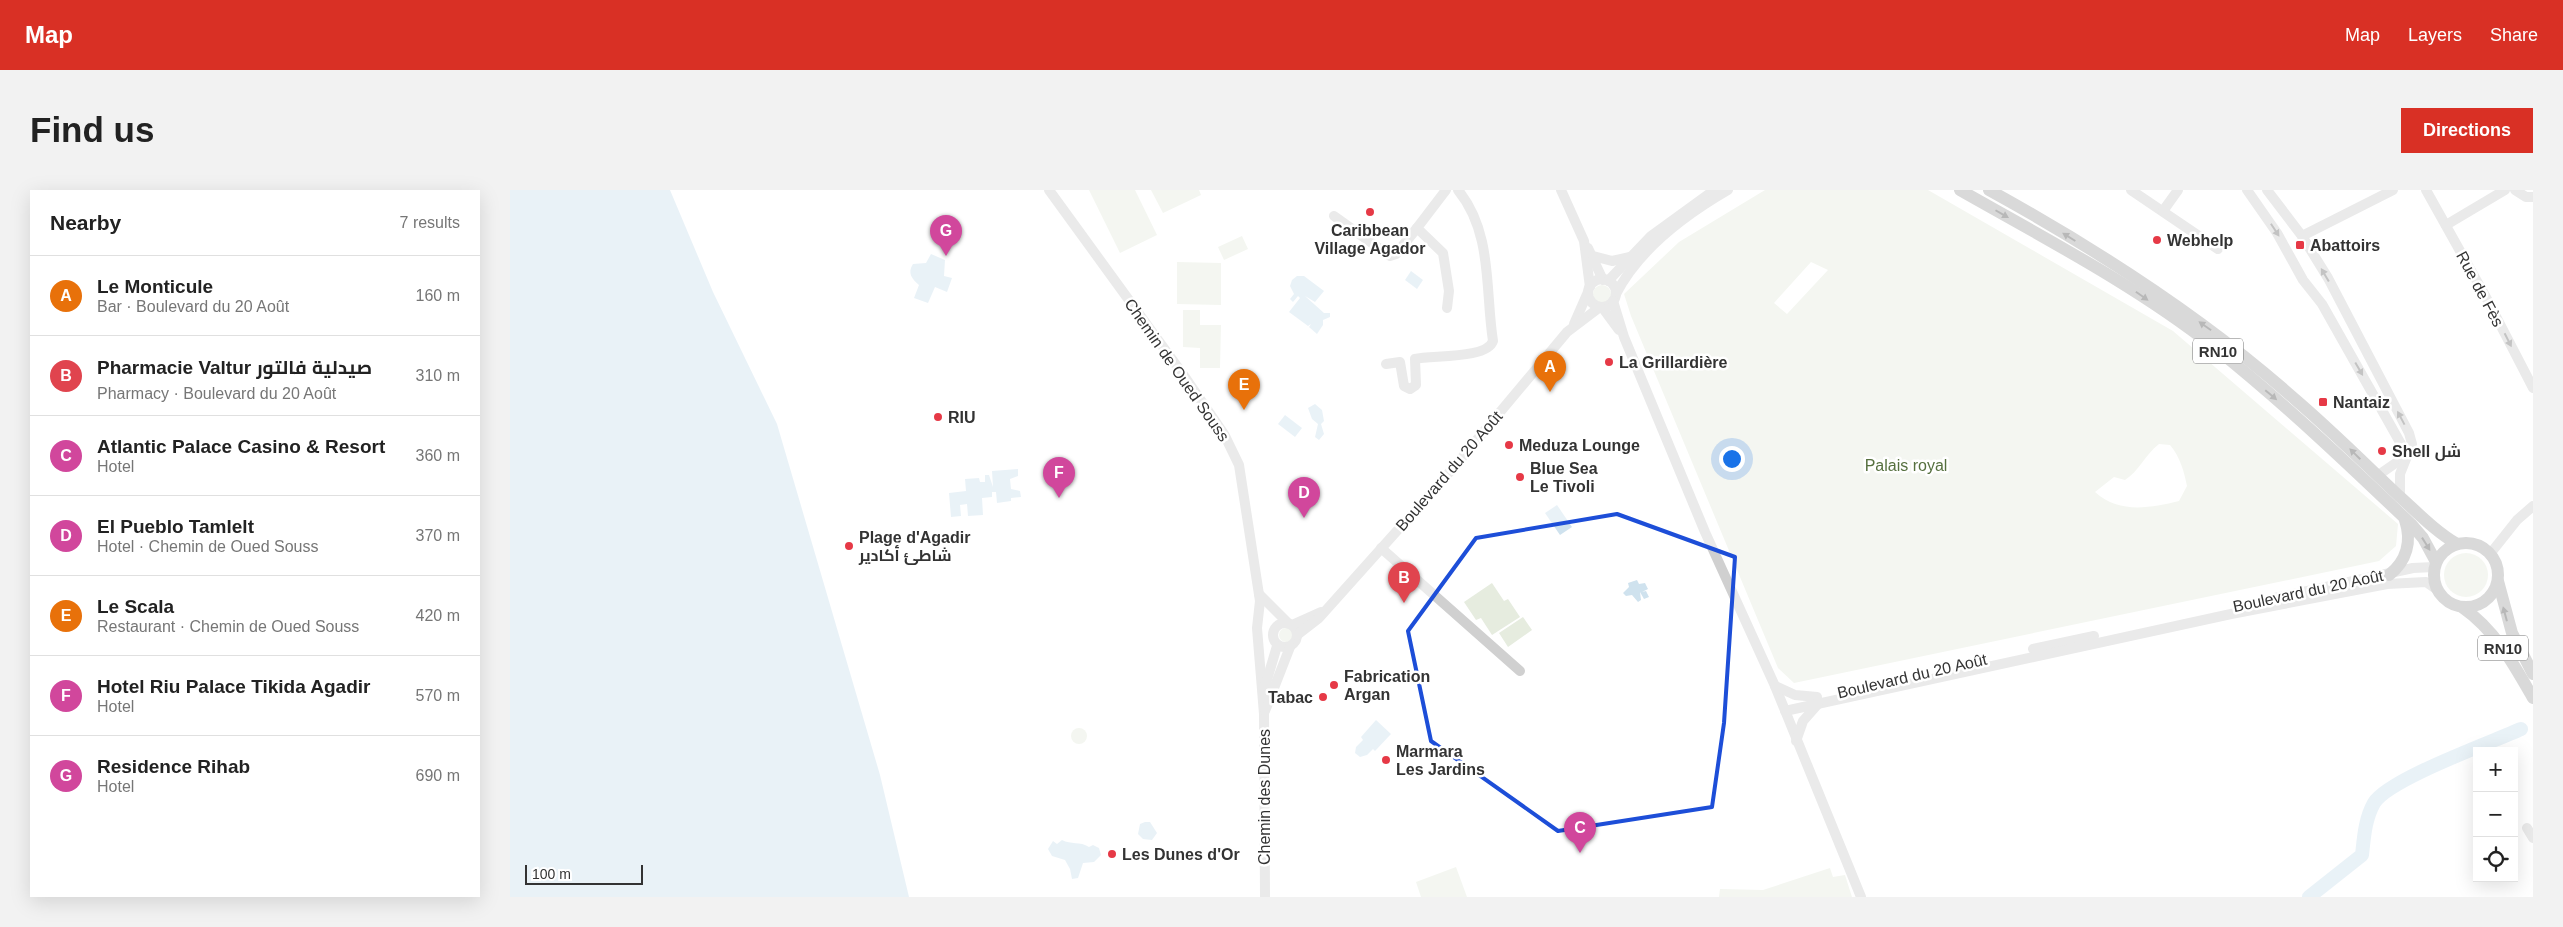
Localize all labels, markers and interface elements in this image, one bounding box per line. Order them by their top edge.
text: Map [25,21,73,48]
text: Map [2345,25,2380,45]
text: Layers [2408,25,2462,45]
text: Share [2490,25,2538,45]
button: Directions [2401,108,2533,153]
text: Find us [30,110,154,149]
marker: Caribbean Village Agador [1364,206,1376,218]
one-way arrow [1995,210,2010,218]
text: Nearby [50,211,121,234]
text: 7 results [400,214,460,231]
pin: G [930,215,962,256]
place label: Caribbean Village Agador [1314,222,1426,257]
one-way arrow [2270,223,2279,237]
one-way arrow [2063,232,2076,241]
place label: Webhelp [2167,232,2234,249]
marker: Webhelp [2151,234,2163,246]
place label: Abattoirs [2310,237,2380,254]
marker: Abattoirs [2294,239,2306,251]
street label: Rue de Fès [2453,248,2507,330]
one-way arrow [2321,268,2330,281]
text: Le Monticule [97,276,213,297]
text: A [60,287,72,304]
text: 160 m [416,287,460,304]
one-way arrow [2135,291,2149,301]
street label: Chemin de Oued Souss [1121,296,1233,444]
text: Bar · Boulevard du 20 Août [97,298,289,315]
one-way arrow [2198,321,2212,331]
one-way arrow [2504,333,2512,348]
road number: RN10 [2193,338,2243,364]
pin: A [1534,351,1566,392]
place label: La Grillardière [1619,354,1728,371]
marker: La Grillardière [1603,356,1615,368]
text: Pharmacie Valtur صيدلية فالتور [97,357,372,378]
one-way arrow [2355,361,2363,376]
text: B [60,367,72,384]
text: 310 m [416,367,460,384]
pin: E [1228,369,1260,410]
text: Pharmacy · Boulevard du 20 Août [97,385,336,402]
one-way arrow [2264,390,2277,401]
place label: Nantaiz [2333,394,2390,411]
marker: Nantaiz [2317,396,2329,408]
street label: Boulevard du 20 Août [1392,407,1506,534]
place label: RIU [948,409,976,426]
marker: RIU [932,411,944,423]
one-way arrow [2397,411,2405,426]
text: Atlantic Palace Casino & Resort [97,436,385,457]
place label: Meduza Lounge [1519,437,1640,454]
marker: Meduza Lounge [1503,439,1515,451]
place label: Shell شل [2392,443,2461,461]
marker: Shell شل [2376,445,2388,457]
your location [1719,446,1745,472]
text: C [60,447,72,464]
text: 360 m [416,447,460,464]
one-way arrow [2350,448,2362,460]
pin: F [1043,457,1075,498]
park label: Palais royal [1865,457,1947,474]
text: Hotel [97,458,134,475]
place label: Blue Sea Le Tivoli [1530,460,1598,495]
marker: Blue Sea Le Tivoli [1514,471,1526,483]
pin: D [1288,477,1320,518]
text: El Pueblo Tamlelt [97,516,254,537]
text: D [60,527,72,544]
text: 370 m [416,527,460,544]
place label: Plage d'Agadir شاطئ أكادير [858,529,970,565]
one-way arrow [2421,537,2431,550]
text: Hotel · Chemin de Oued Souss [97,538,318,555]
marker: Plage d'Agadir شاطئ أكادير [843,540,855,552]
pin: B [1388,562,1420,603]
street label: Boulevard du 20 Août [2231,567,2385,615]
text: Le Scala [97,596,174,617]
one-way arrow [2501,606,2509,621]
text: E [61,607,71,624]
text: 420 m [416,607,460,624]
text: Restaurant · Chemin de Oued Souss [97,618,359,635]
road number: RN10 [2478,636,2528,660]
street label: Boulevard du 20 Août [1836,650,1989,701]
place label: Fabrication Argan [1344,668,1430,703]
text: Hotel Riu Palace Tikida Agadir [97,676,370,697]
marker: Fabrication Argan [1328,679,1340,691]
text: F [61,687,71,704]
text: 570 m [416,687,460,704]
place label: Tabac [1268,689,1313,706]
marker: Tabac [1317,691,1329,703]
text: Hotel [97,698,134,715]
street label: Chemin des Dunes [1256,729,1273,865]
place label: Marmara Les Jardins [1396,743,1485,778]
map controls [2473,747,2518,882]
button: + [2473,747,2518,792]
marker: Marmara Les Jardins [1380,754,1392,766]
text: Residence Rihab [97,756,250,777]
text: G [60,767,72,784]
text: 690 m [416,767,460,784]
text: Hotel [97,778,134,795]
button: − [2473,792,2518,837]
pin: C [1564,812,1596,853]
button: locate [2473,837,2518,882]
place label: Les Dunes d'Or [1122,846,1240,863]
marker: Les Dunes d'Or [1106,848,1118,860]
scale bar [525,862,642,885]
text: 100 m [532,866,571,882]

